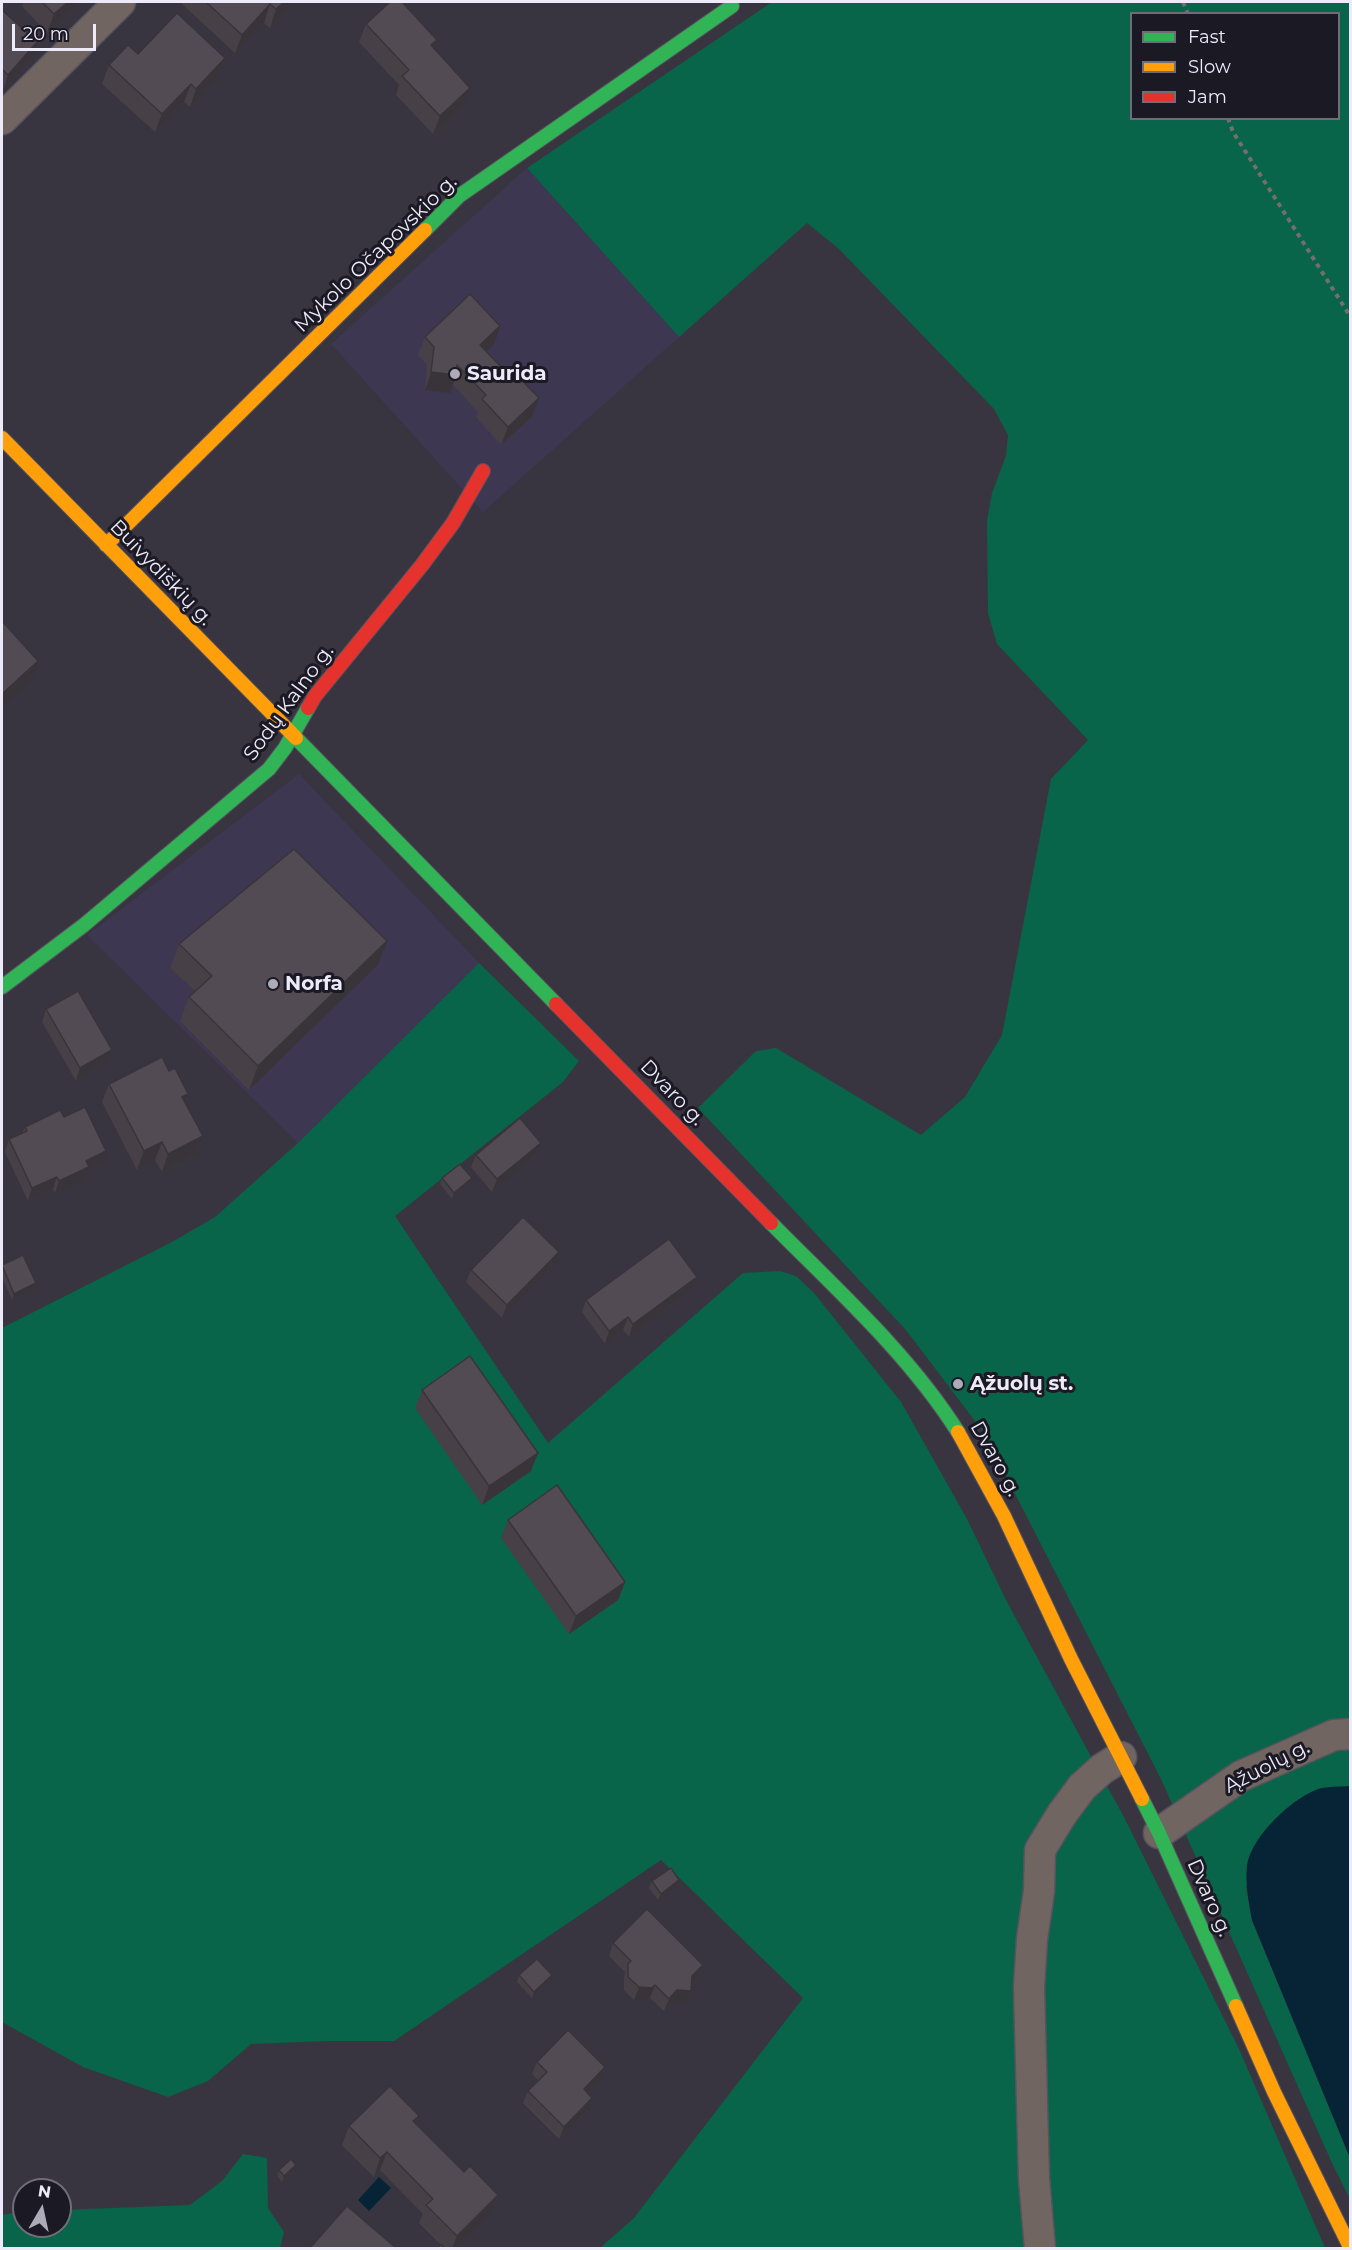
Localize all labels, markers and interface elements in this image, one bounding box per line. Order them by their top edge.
scale bar [15,12,99,50]
legend [1130,12,1340,120]
text: 20 m [23,23,69,45]
text: Fast [1188,26,1226,48]
text: Slow [1188,56,1231,78]
text: Jam [1188,86,1227,108]
street label: Mykolo Očapovskio g. [290,170,462,338]
place label: Saurida [467,362,547,386]
marker: Saurida [448,367,462,381]
street label: Buivydiškių g. [104,515,218,631]
street label: Sodų Kalno g. [239,640,339,766]
place label: Norfa [285,972,343,996]
marker: Norfa [266,977,280,991]
street label: Dvaro g. [635,1055,709,1131]
place label: Ąžuolų st. [970,1372,1073,1396]
marker: Ąžuolų st. [951,1377,965,1391]
street label: Dvaro g. [965,1417,1025,1501]
street label: Ąžuolų g. [1220,1735,1314,1799]
street label: Dvaro g. [1181,1856,1237,1940]
north arrow [12,2178,72,2238]
text: N [37,2181,52,2202]

